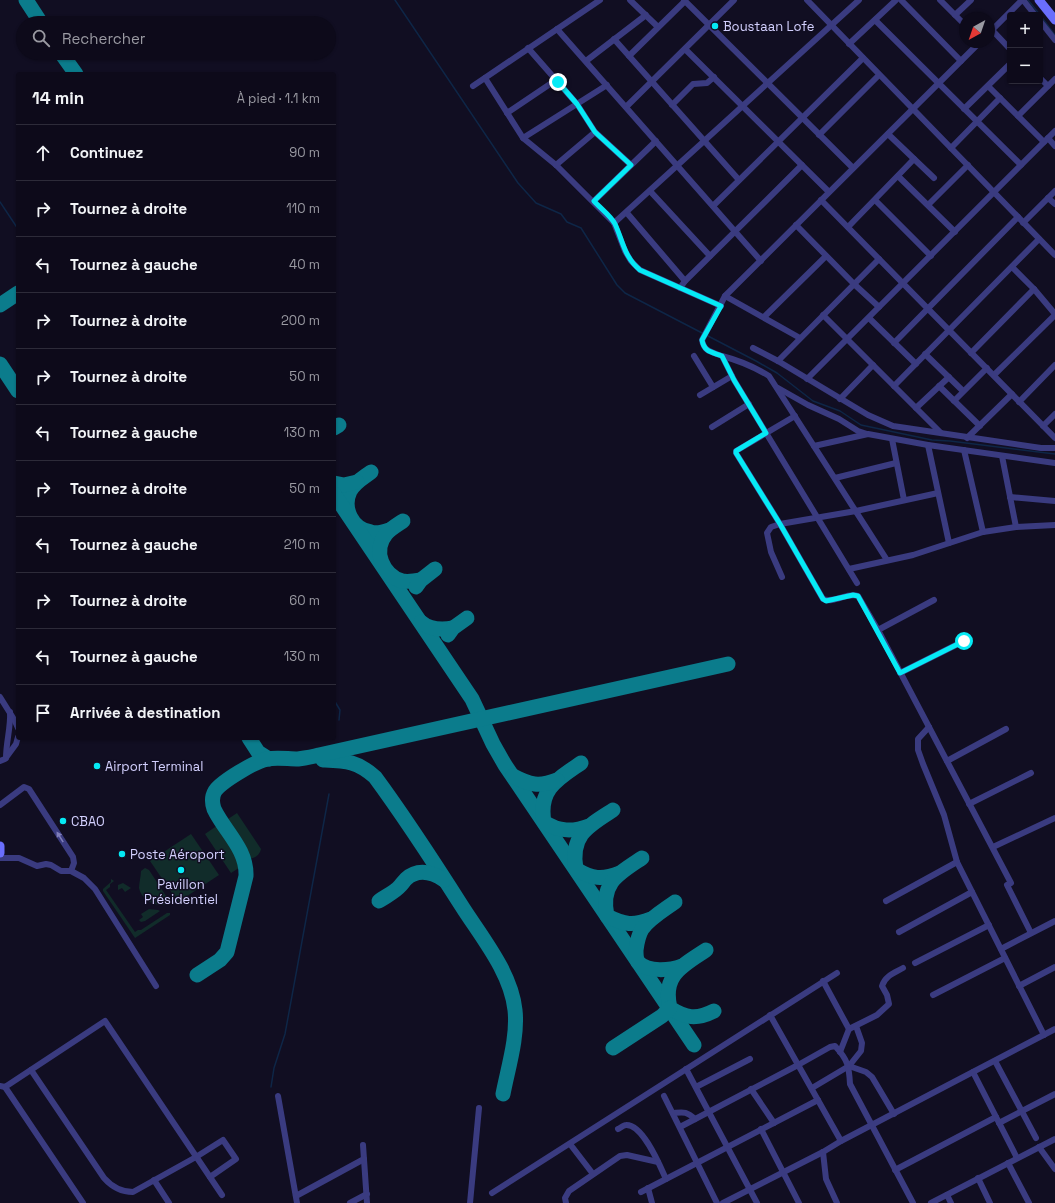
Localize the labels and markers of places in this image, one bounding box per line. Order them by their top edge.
place label: Boustaan Lofe [723,18,814,35]
marker: Boustaan Lofe [710,21,720,31]
place label: Airport Terminal [105,758,204,775]
marker: Airport Terminal [92,761,102,771]
place label: CBAO [71,813,105,830]
marker: CBAO [58,816,68,826]
place label: Poste Aéroport [130,846,225,863]
marker: Poste Aéroport [117,849,127,859]
marker: Pavillon Présidentiel [176,865,186,875]
place label: Pavillon Présidentiel [144,876,218,908]

